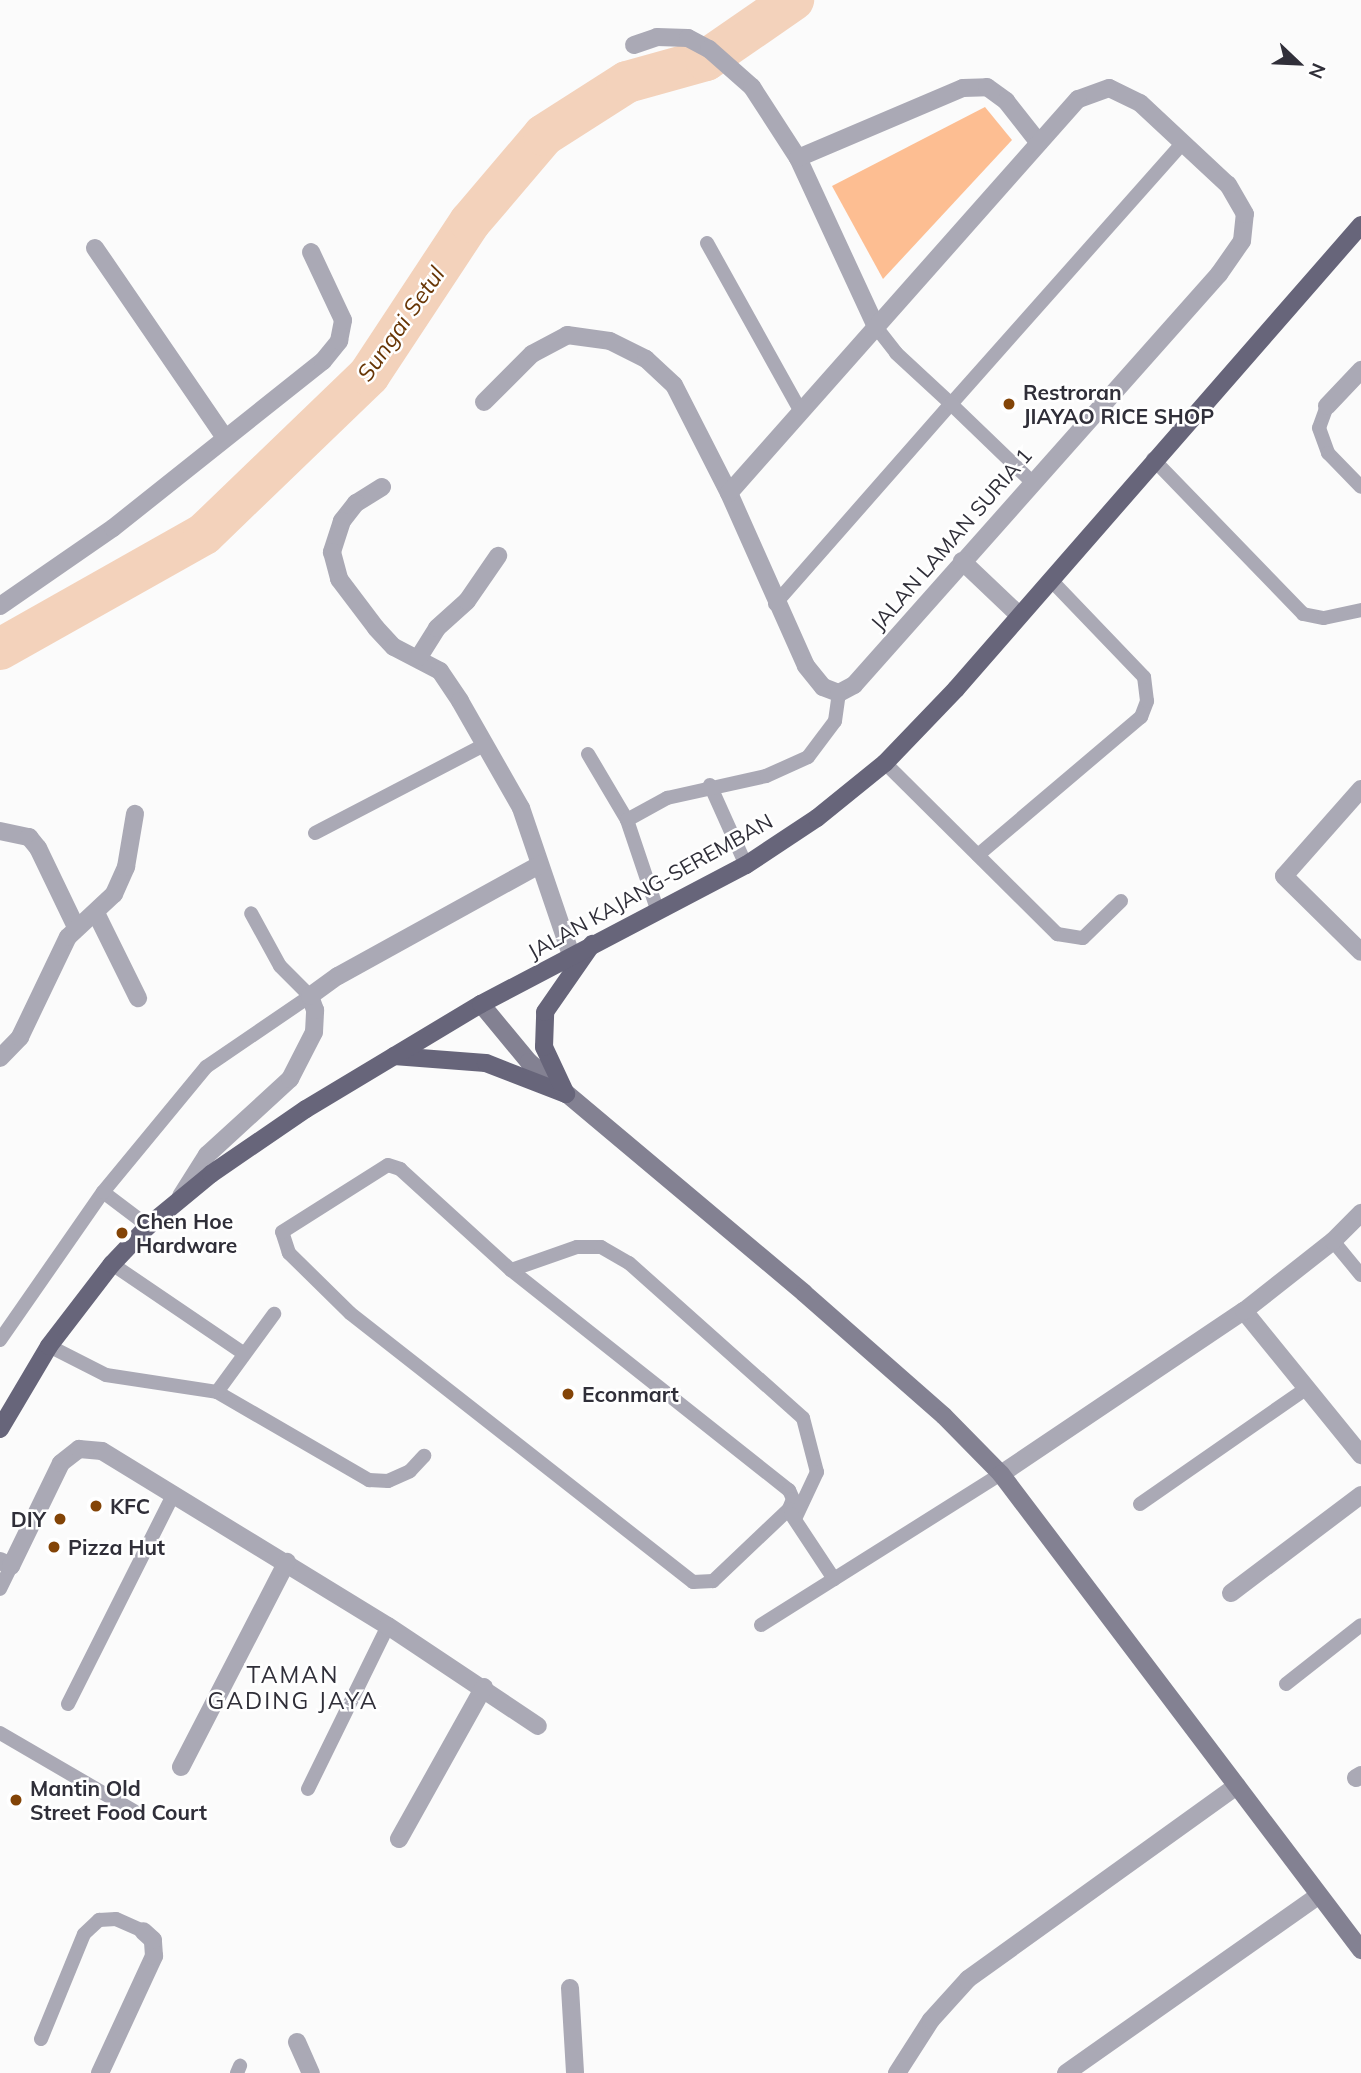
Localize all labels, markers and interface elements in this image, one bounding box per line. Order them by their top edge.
north arrow [1263,28,1333,98]
text: N [1303,60,1331,82]
water label: Sungai Setul [351,261,451,387]
place label: Restroran JIAYAO RICE SHOP [1023,379,1214,429]
marker: Restroran JIAYAO RICE SHOP [1001,396,1017,412]
street label: JALAN LAMAN SURIA 1 [865,443,1037,635]
street label: JALAN KAJANG-SEREMBAN [523,808,777,964]
place label: Chen Hoe Hardware [136,1208,237,1258]
marker: Chen Hoe Hardware [114,1225,130,1241]
place label: Econmart [582,1381,679,1407]
marker: Econmart [560,1386,576,1402]
place label: KFC [110,1493,150,1519]
marker: KFC [88,1498,104,1514]
place label: DIY [11,1506,46,1532]
marker: DIY [52,1511,68,1527]
place label: Pizza Hut [68,1534,165,1560]
marker: Pizza Hut [46,1539,62,1555]
district label: TAMAN GADING JAYA [209,1661,377,1715]
place label: Mantin Old Street Food Court [30,1775,207,1825]
marker: Mantin Old Street Food Court [8,1792,24,1808]

